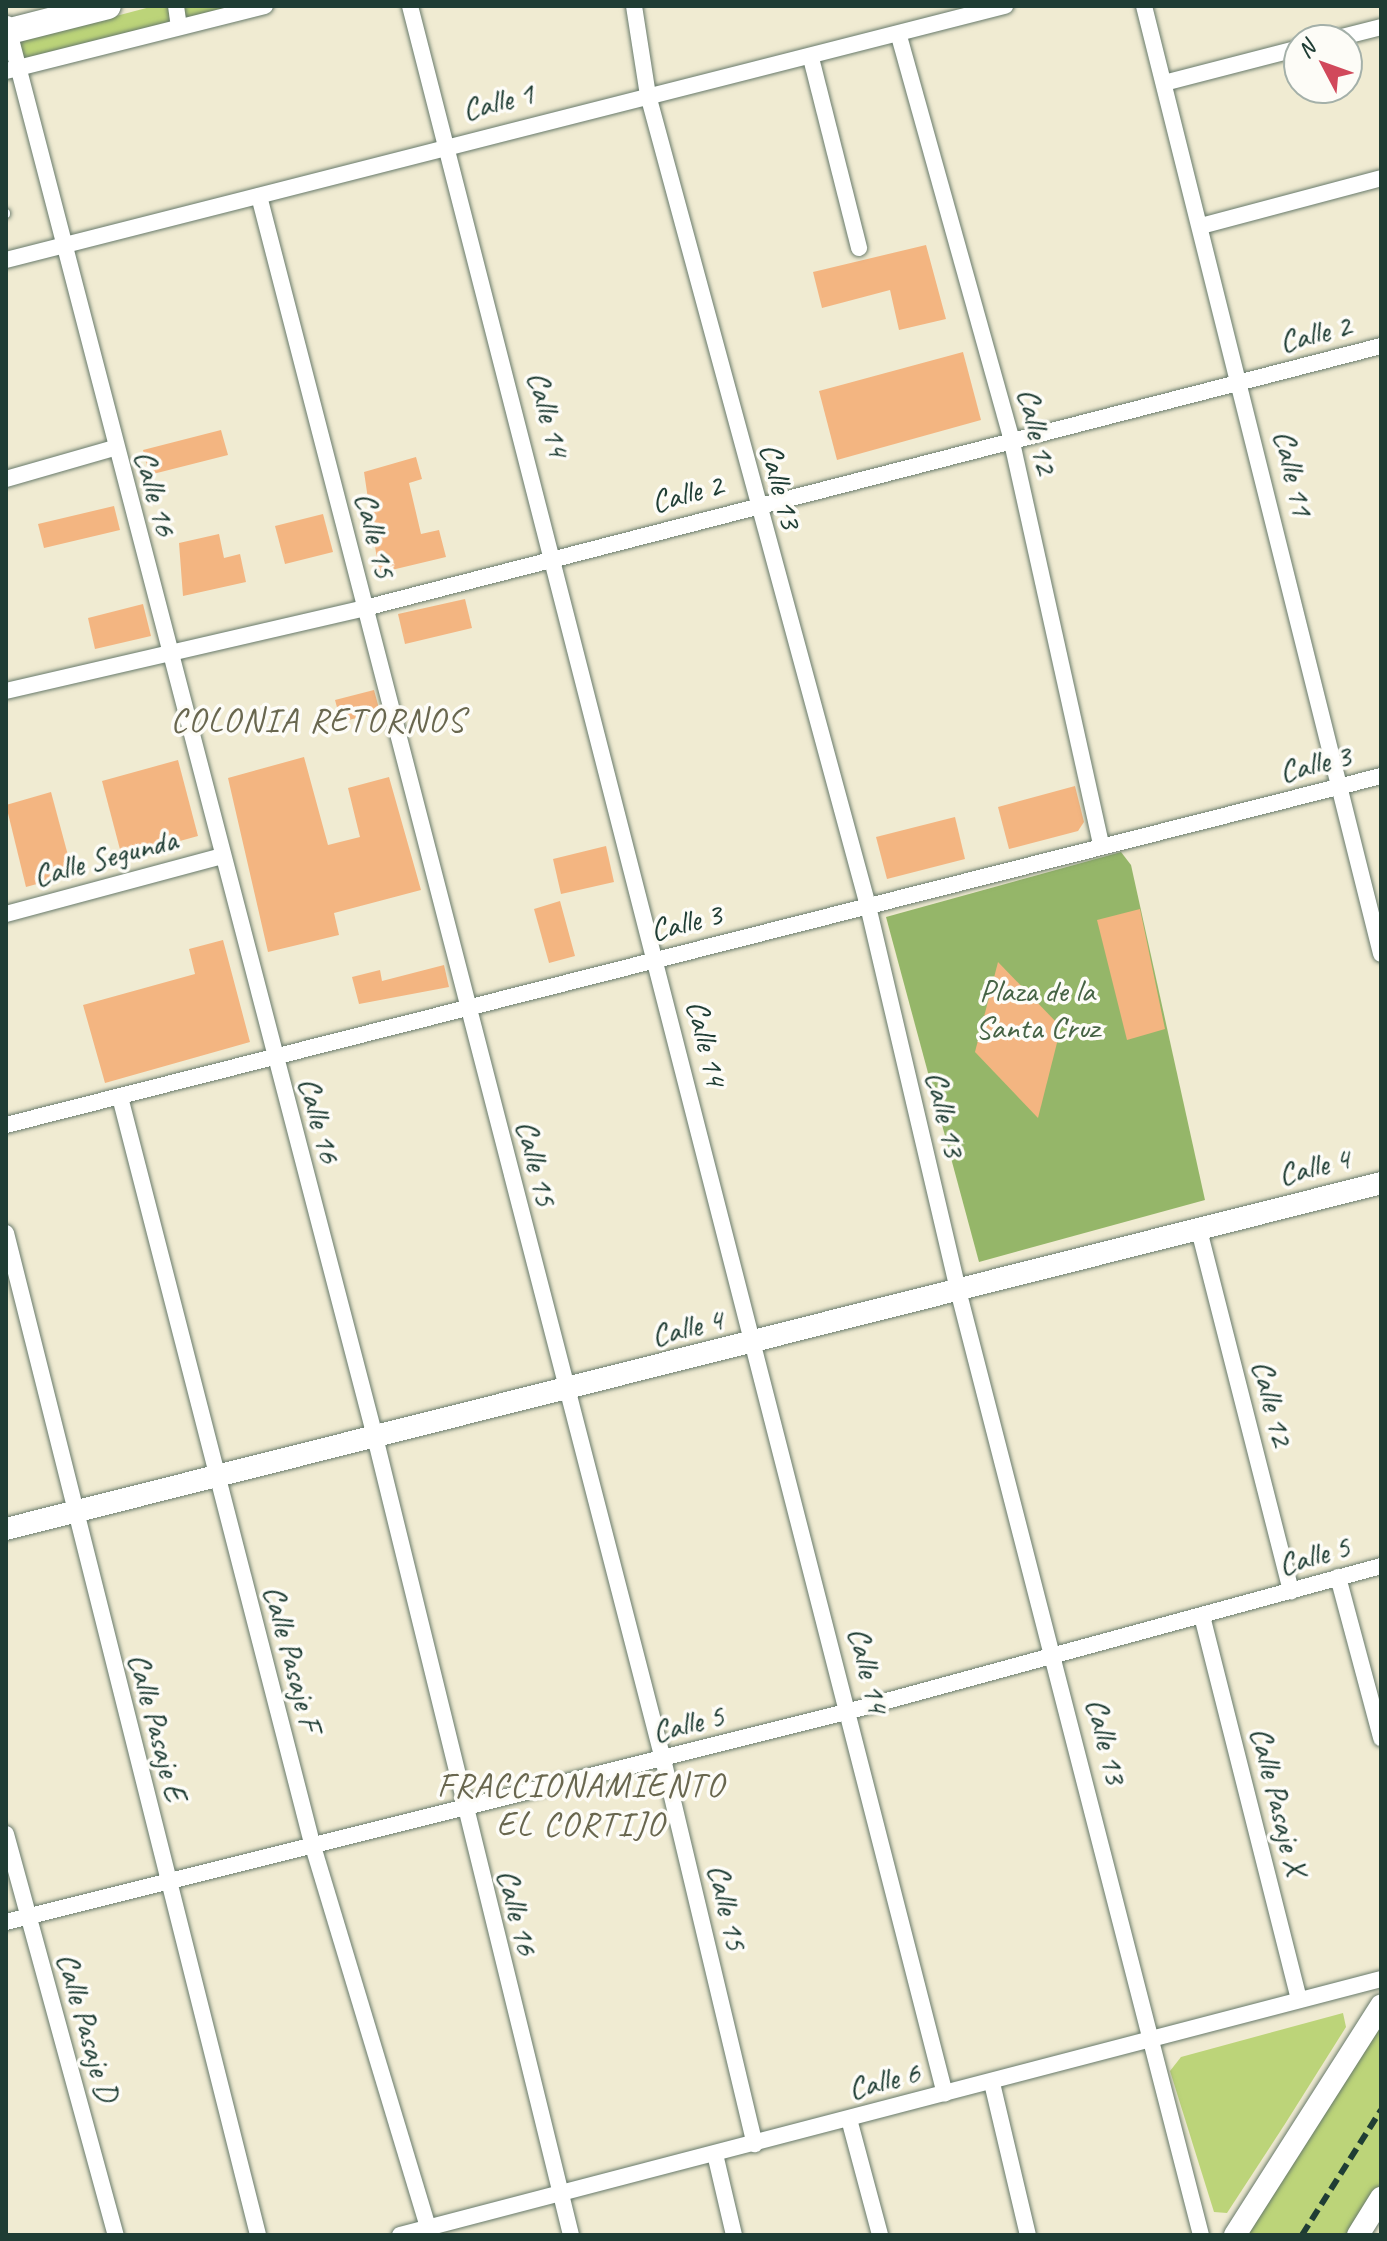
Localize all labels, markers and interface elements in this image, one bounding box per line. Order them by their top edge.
north arrow [1283,24,1363,104]
text: N [1291,35,1321,64]
street label: Calle 1 [458,75,538,129]
street label: Calle 2 [1275,307,1355,361]
street label: Calle 14 [518,367,578,461]
street label: Calle 12 [1009,384,1065,478]
street label: Calle 11 [1265,426,1321,520]
street label: Calle 13 [750,439,810,533]
street label: Calle 16 [125,446,185,540]
street label: Calle 2 [647,466,727,522]
street label: Calle 15 [346,488,404,582]
district label: COLONIA RETORNOS [173,700,463,740]
street label: Calle 3 [1275,737,1355,791]
street label: Calle Segunda [29,820,181,896]
street label: Calle 3 [646,896,726,950]
park label: Plaza de la Santa Cruz [975,973,1099,1048]
street label: Calle 14 [677,996,735,1090]
street label: Calle 13 [917,1067,973,1161]
street label: Calle 16 [289,1073,349,1167]
street label: Calle 15 [507,1116,565,1210]
street label: Calle 4 [1274,1140,1354,1194]
street label: Calle 4 [647,1301,727,1355]
street label: Calle 12 [1243,1356,1301,1450]
street label: Calle 5 [1274,1528,1354,1584]
street label: Calle Pasaje F [254,1581,330,1735]
street label: Calle 14 [839,1623,897,1717]
street label: Calle Pasaje E [119,1649,195,1805]
street label: Calle 13 [1077,1694,1135,1788]
street label: Calle 5 [648,1697,728,1751]
street label: Calle Pasaje X [1241,1723,1315,1879]
district label: FRACCIONAMIENTO EL CORTIJO [437,1764,725,1844]
street label: Calle 15 [699,1860,755,1954]
street label: Calle 16 [488,1865,546,1959]
street label: Calle Pasaje D [48,1948,126,2106]
street label: Calle 6 [844,2054,924,2108]

